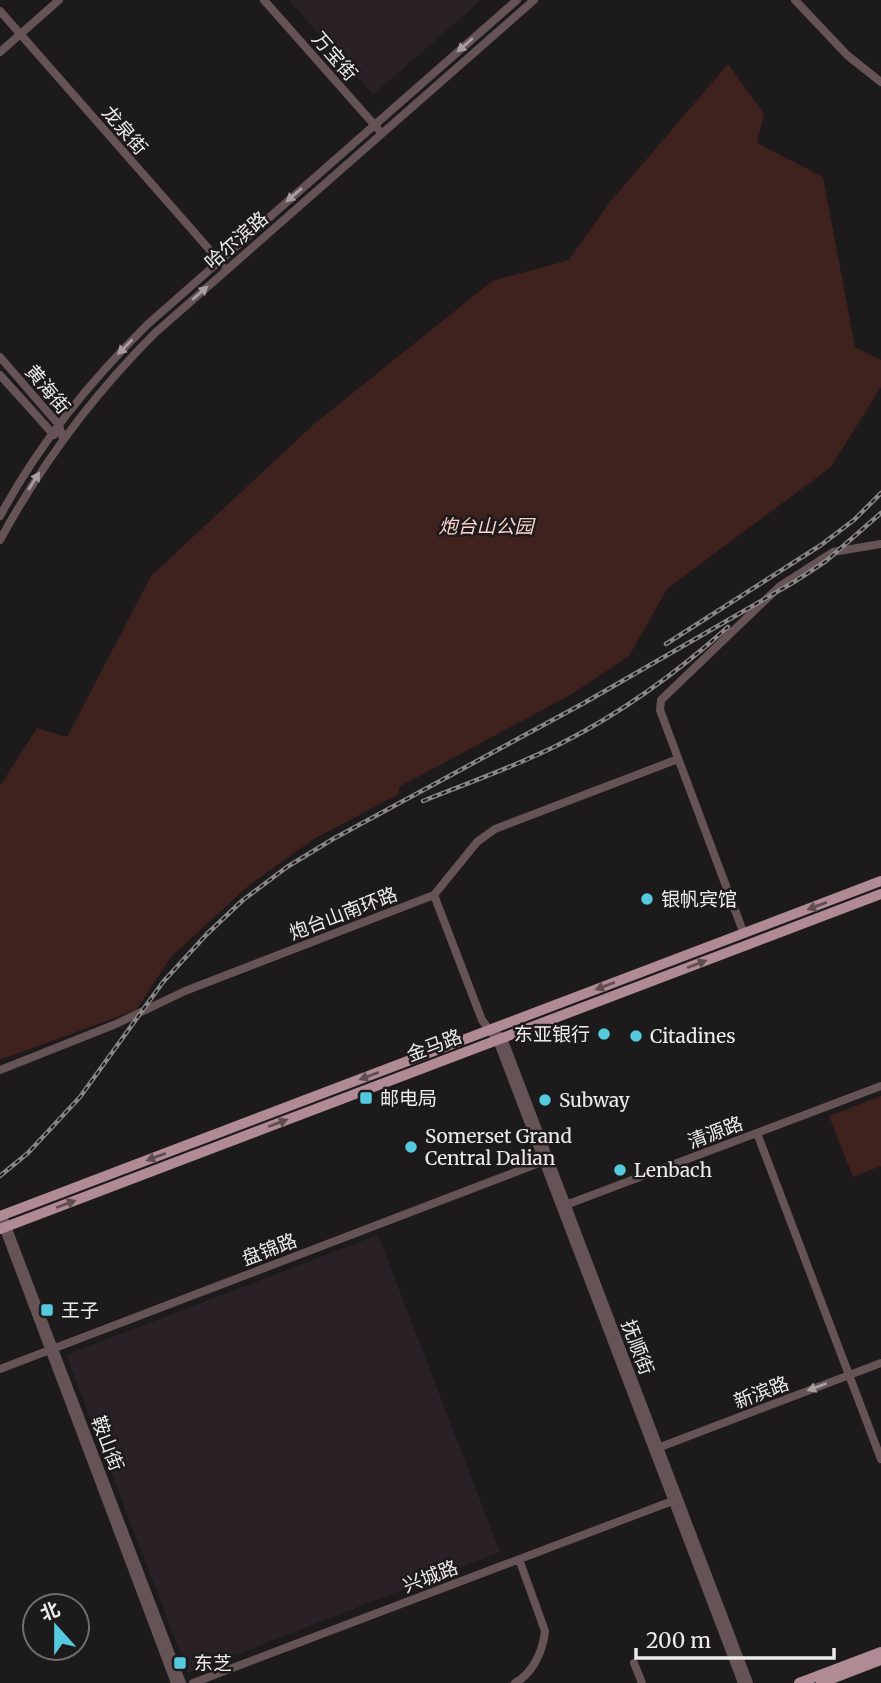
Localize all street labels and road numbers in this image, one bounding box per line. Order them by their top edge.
street label: 万宝街 [307,27,363,85]
street label: 龙泉街 [97,101,153,159]
street label: 哈尔滨路 [199,206,273,274]
street label: 黄海街 [20,359,76,419]
street label: 炮台山南环路 [285,881,401,945]
street label: 金马路 [403,1024,465,1066]
street label: 清源路 [684,1111,746,1153]
street label: 盘锦路 [238,1228,300,1270]
street label: 抚顺街 [617,1316,659,1378]
street label: 新滨路 [730,1371,792,1413]
street label: 鞍山街 [87,1412,129,1474]
street label: 兴城路 [399,1555,461,1597]

